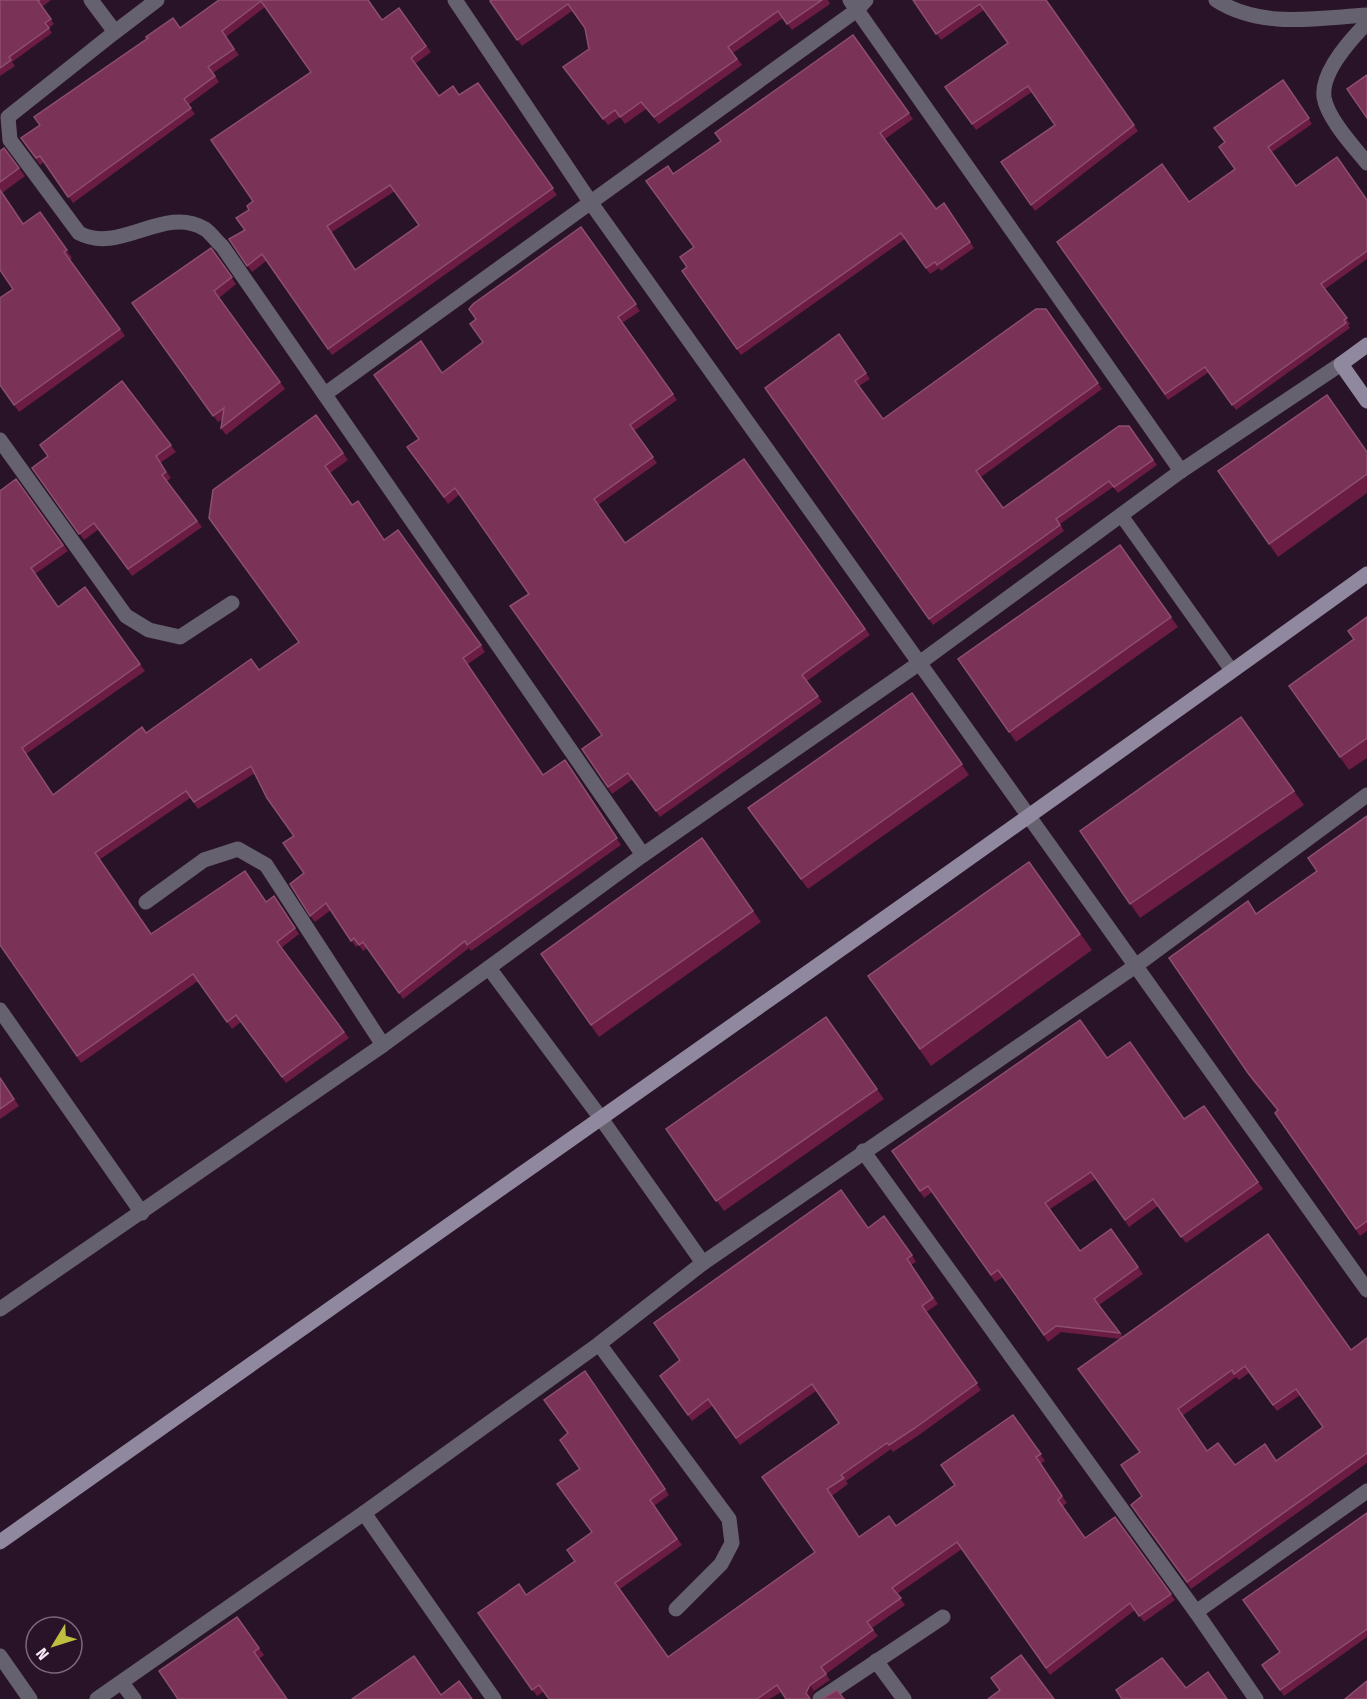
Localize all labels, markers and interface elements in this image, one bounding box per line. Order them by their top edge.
north arrow [24,1615,84,1675]
text: N [32,1644,53,1664]

